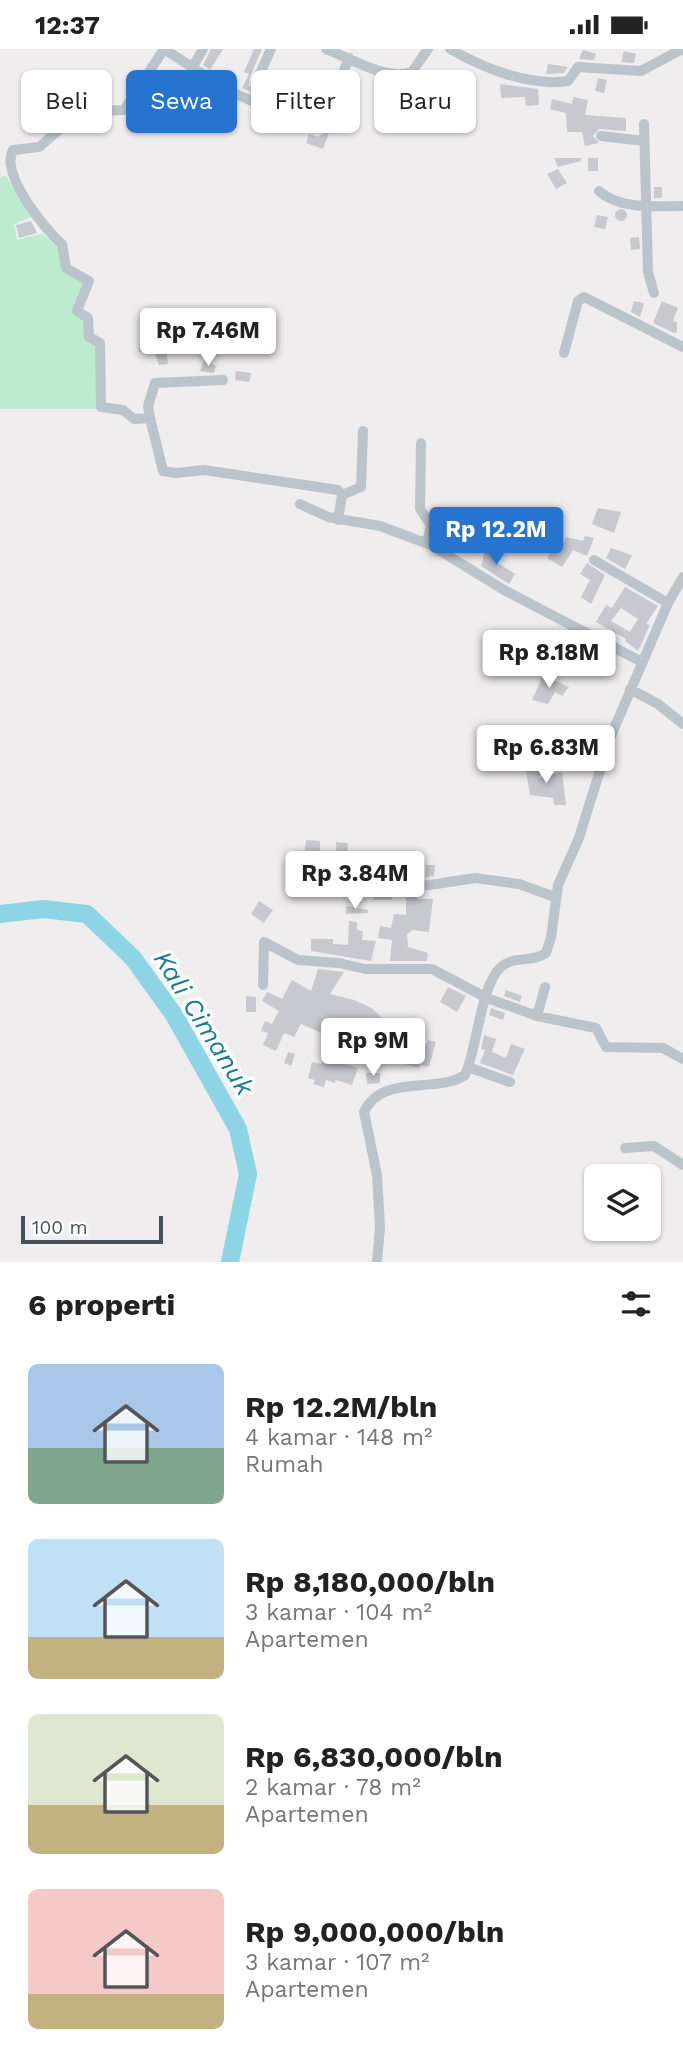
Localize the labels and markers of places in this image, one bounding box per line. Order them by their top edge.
pin: Rp 7.46M [136,309,280,368]
pin: Rp 12.2M [424,507,568,567]
pin: Rp 8.18M [477,631,621,690]
pin: Rp 6.83M [474,725,618,785]
pin: Rp 3.84M [283,851,427,911]
pin: Rp 9M [324,1019,422,1078]

